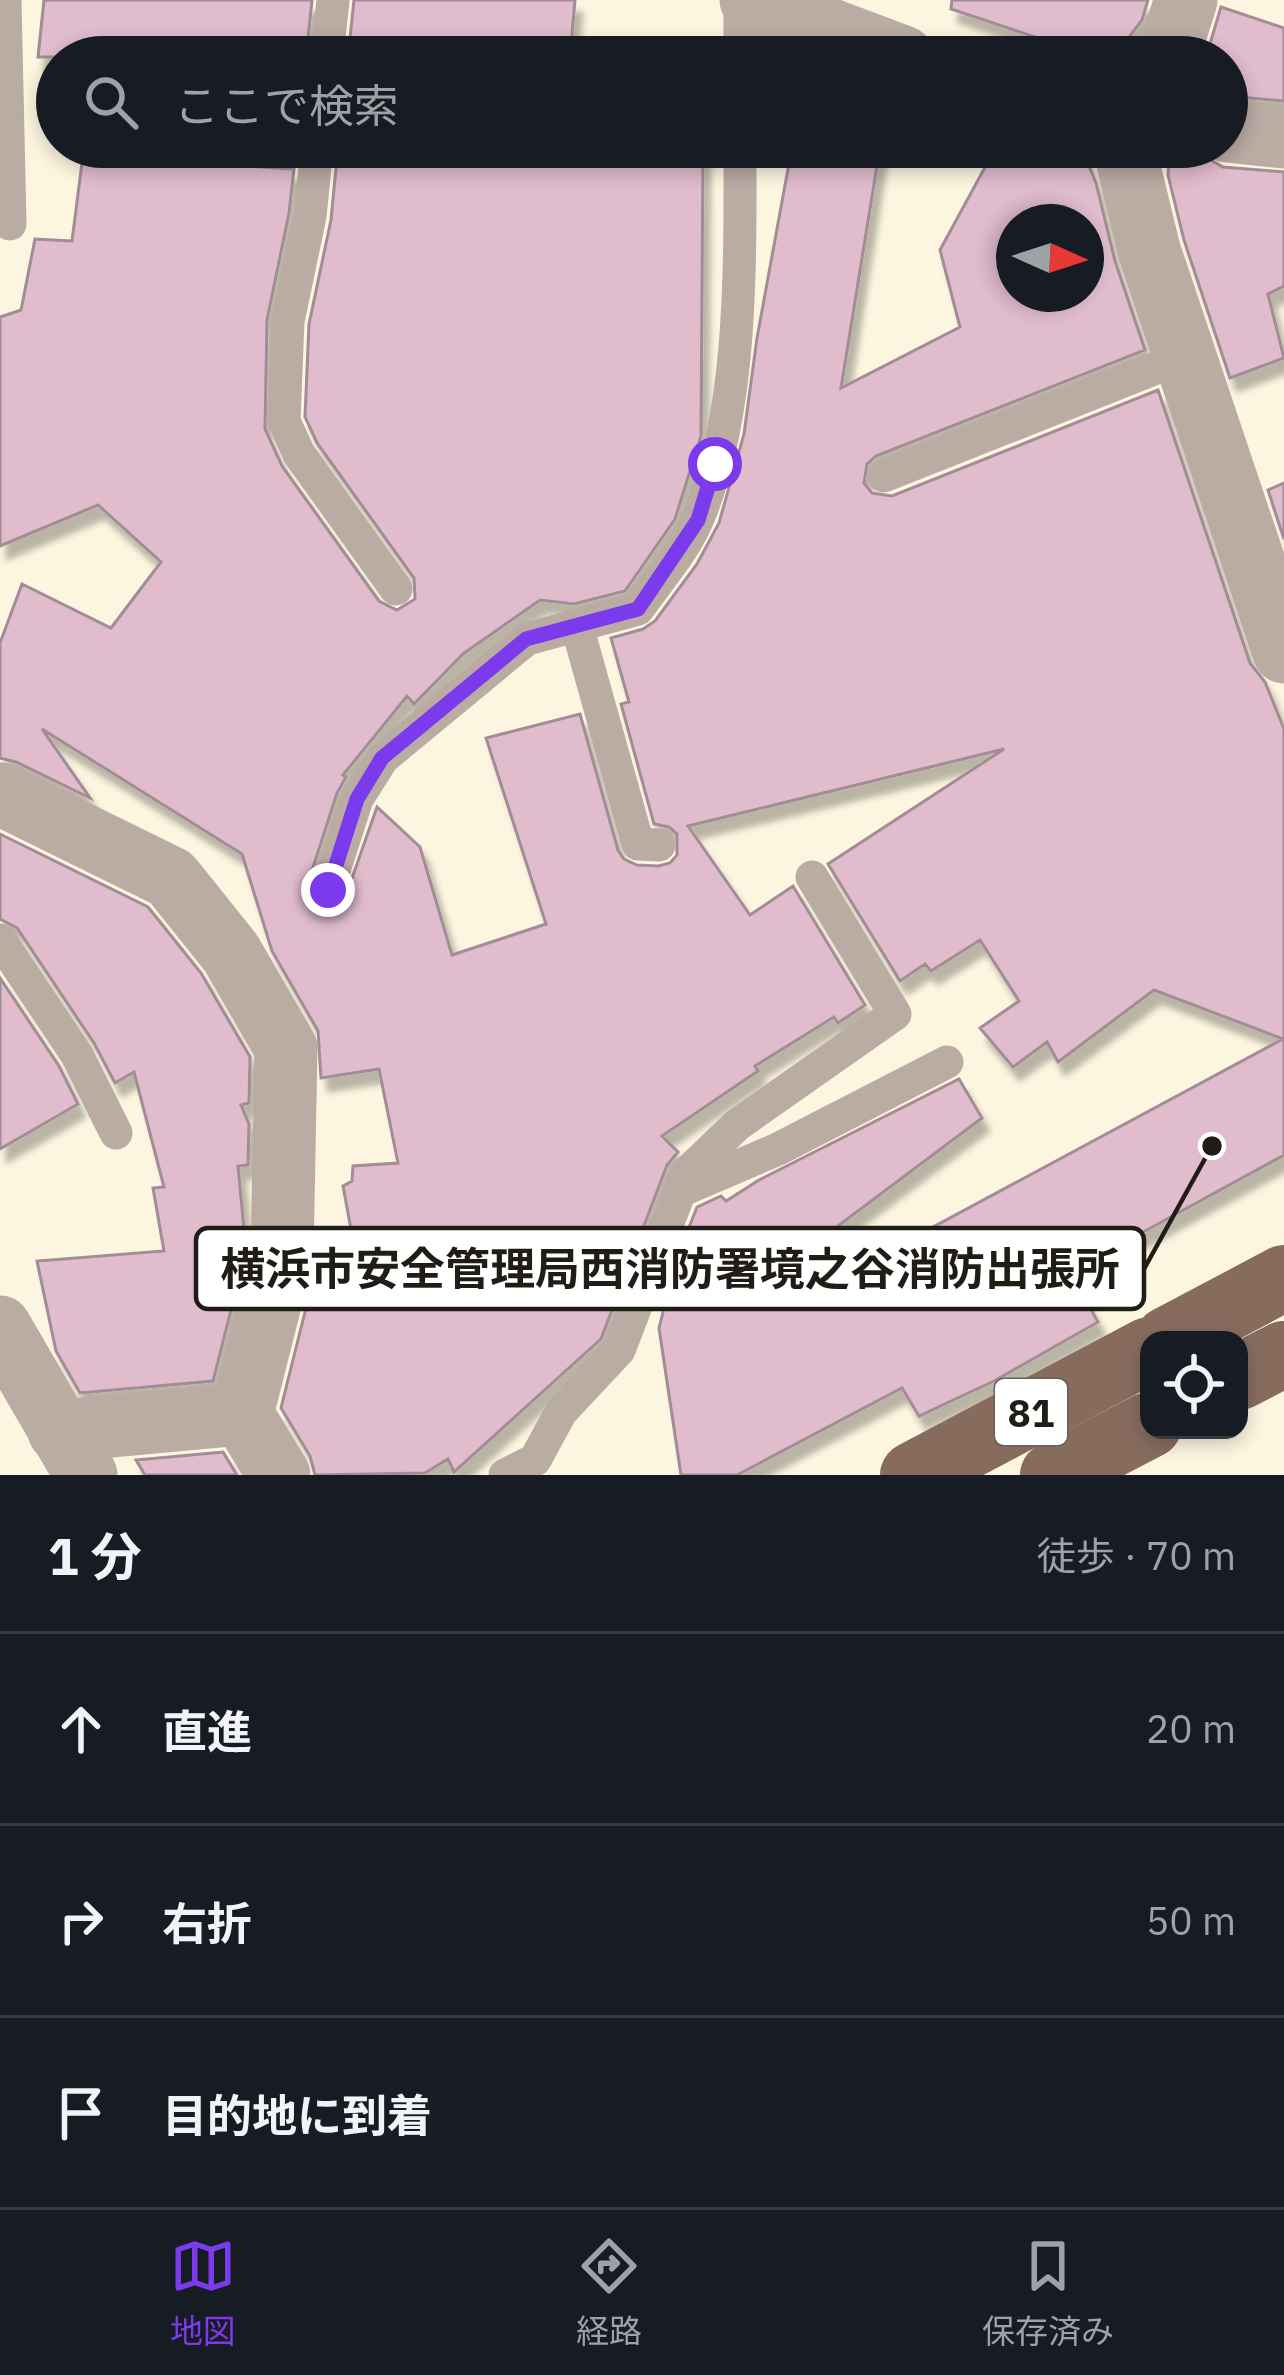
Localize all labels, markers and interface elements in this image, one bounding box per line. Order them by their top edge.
search box [36,36,1248,168]
icon: search [78,69,144,135]
text: ここで検索 [174,76,399,134]
north arrow [996,204,1104,312]
route start [688,437,742,491]
route end [301,863,355,917]
callout: 横浜市安全管理局西消防署境之谷消防出張所 [196,1228,1144,1309]
text: 横浜市安全管理局西消防署境之谷消防出張所 [220,1239,1120,1297]
map controls [1140,1331,1248,1439]
button: locate [1140,1331,1248,1439]
road number: 81 [995,1379,1067,1445]
text: 1 分 [48,1523,142,1589]
text: 徒歩 · 70 m [1037,1530,1236,1581]
icon: ahead [48,1696,114,1762]
text: 直進 [162,1702,252,1760]
text: 20 m [1146,1703,1236,1754]
icon: right [48,1888,114,1954]
text: 右折 [162,1894,252,1952]
text: 50 m [1146,1895,1236,1946]
icon: arrive [48,2080,114,2146]
text: 目的地に到着 [162,2086,432,2144]
tab: 地図 [170,2233,236,2353]
tab: 経路 [576,2233,642,2353]
tab: 保存済み [982,2233,1114,2353]

